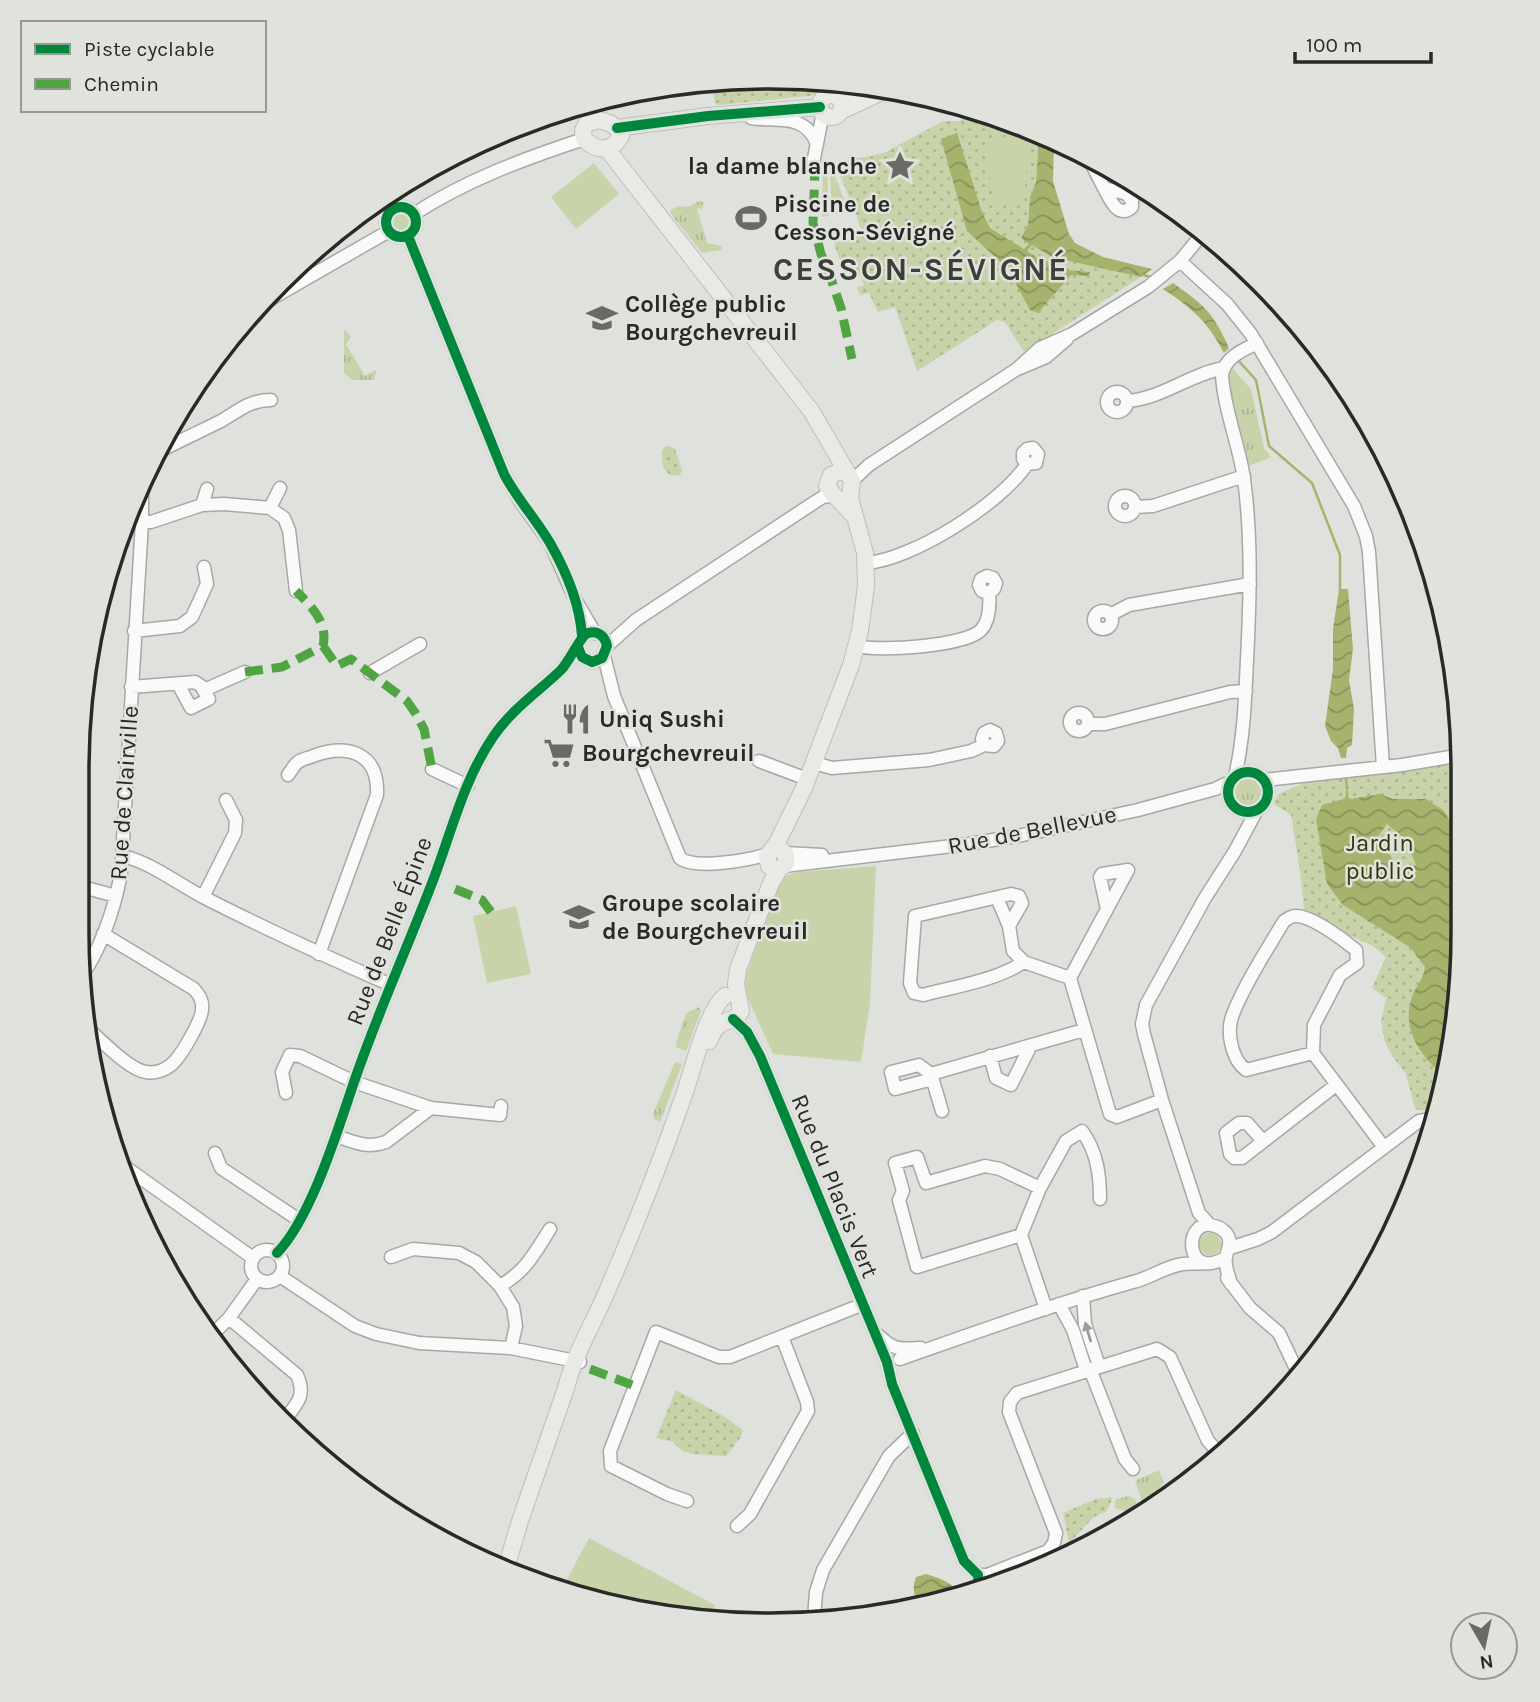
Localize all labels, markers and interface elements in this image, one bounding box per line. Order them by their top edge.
legend [21,21,266,112]
scale bar [1295,21,1432,65]
text: 100 m [1306,33,1363,57]
text: Piste cyclable [84,37,215,61]
text: Chemin [84,72,159,96]
place icon: la dame blanche [883,149,917,183]
place label: la dame blanche [688,152,877,180]
place label: Piscine de Cesson-Sévigné [774,190,955,246]
sports icon: Piscine de Cesson-Sévigné [734,201,768,235]
district label: CESSON-SÉVIGNÉ [773,249,1069,288]
place label: Collège public Bourgchevreuil [625,290,798,346]
school or university icon: Collège public Bourgchevreuil [585,301,619,335]
restaurant icon: Uniq Sushi [559,702,593,736]
street label: Rue de Clairville [104,705,144,881]
place label: Uniq Sushi [599,705,725,733]
supermarket icon: Bourgchevreuil [542,736,576,770]
place label: Bourgchevreuil [582,739,755,767]
street label: Rue de Bellevue [945,800,1119,860]
park label: Jardin public [1345,829,1415,885]
street label: Rue de Belle Épine [339,832,438,1029]
place label: Groupe scolaire de Bourgchevreuil [602,889,808,945]
school or university icon: Groupe scolaire de Bourgchevreuil [562,900,596,934]
street label: Rue du Placis Vert [785,1090,885,1282]
one-way arrow [1082,1320,1093,1342]
north arrow [1449,1611,1519,1681]
text: N [1478,1650,1495,1674]

